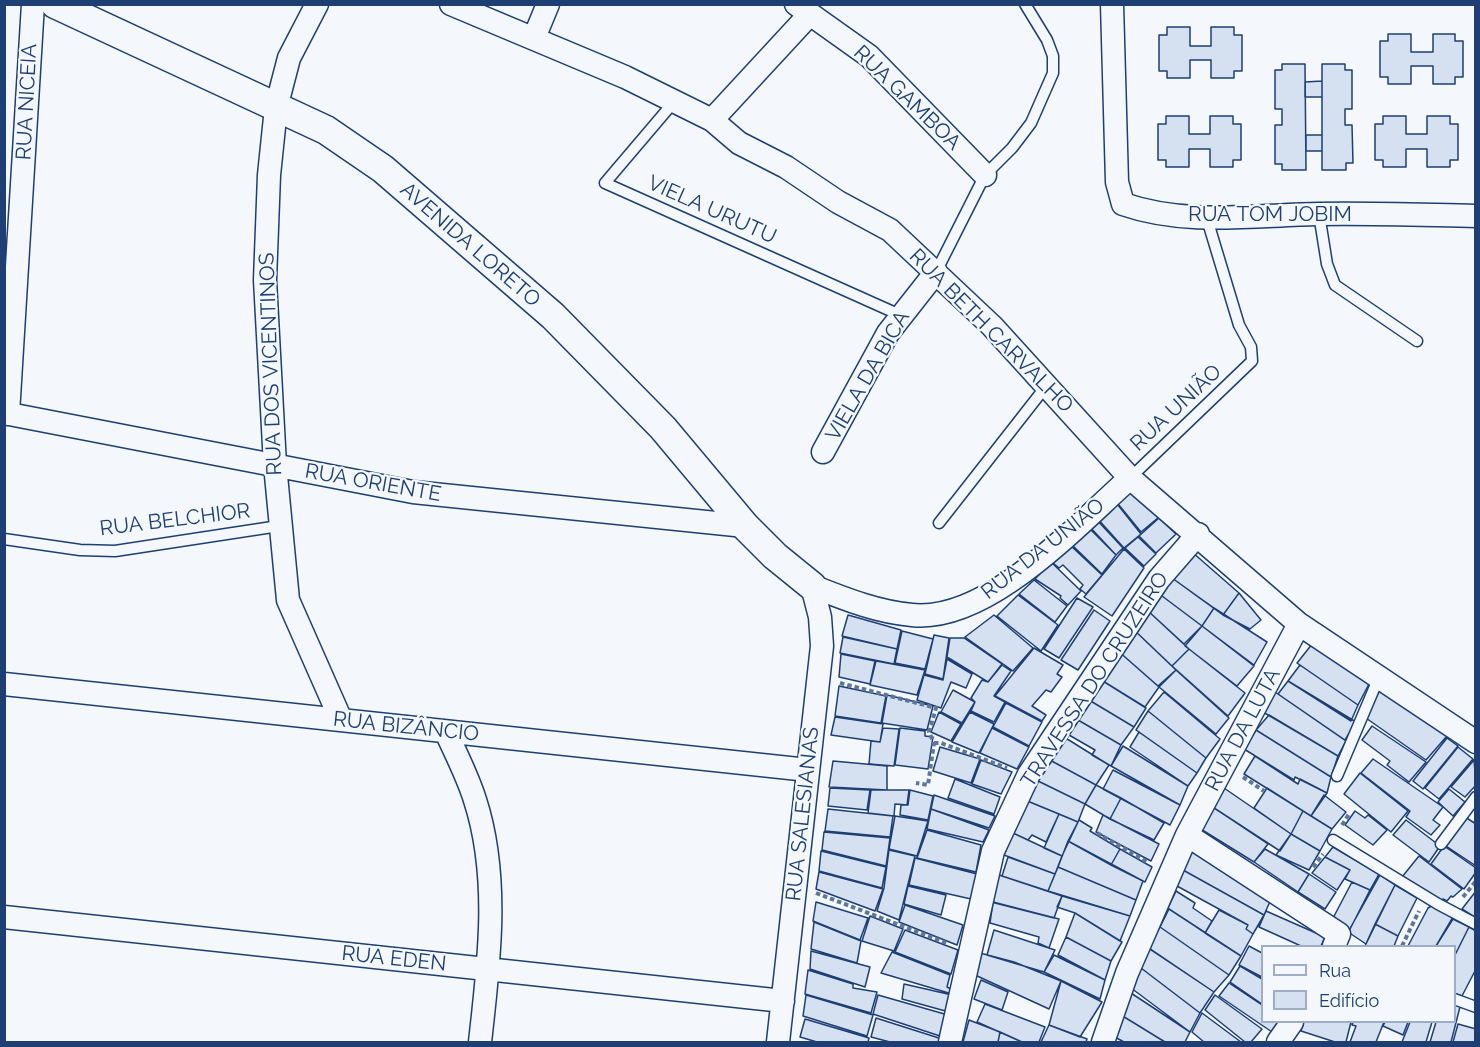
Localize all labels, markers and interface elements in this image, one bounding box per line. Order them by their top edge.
street label: RUA GAMBOA [848,40,966,156]
street label: RUA NICEIA [11,43,43,161]
street label: VIELA URUTU [644,170,780,250]
street label: AVENIDA LORETO [395,177,545,313]
street label: RUA TOM JOBIM [1188,202,1352,228]
street label: RUA BETH CARVALHO [904,244,1078,418]
street label: RUA DOS VICENTINOS [255,252,287,476]
street label: VIELA DA BICA [821,307,915,445]
street label: RUA UNIÃO [1125,360,1227,456]
street label: RUA ORIENTE [303,459,443,507]
street label: RUA DA UNIÃO [976,493,1110,605]
street label: RUA BELCHIOR [98,498,252,542]
street label: TRAVESSA DO CRUZEIRO [1016,567,1174,793]
street label: RUA DA LUTA [1200,664,1286,796]
street label: RUA BIZÂNCIO [332,707,480,747]
street label: RUA SALESIANAS [781,726,825,902]
street label: RUA EDEN [340,941,448,977]
legend [1261,945,1456,1023]
text: Rua [1319,960,1351,981]
text: Edifício [1319,990,1379,1011]

